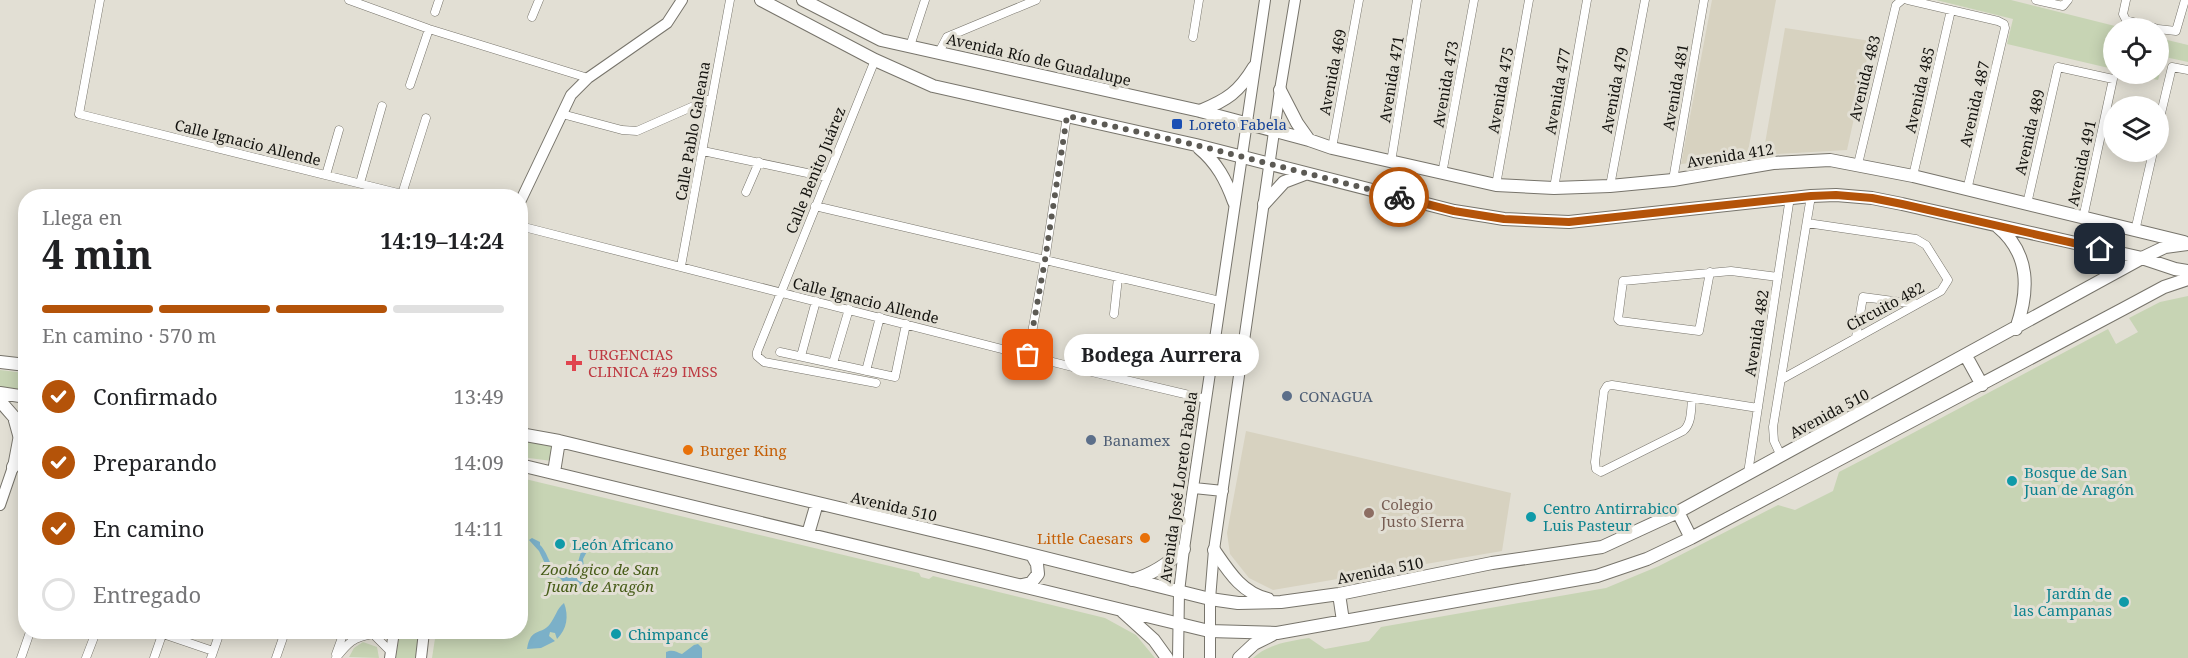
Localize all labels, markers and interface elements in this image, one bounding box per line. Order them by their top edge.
map controls [2103,18,2169,162]
button: locate [2103,18,2169,84]
street label: Avenida 469 [1314,27,1350,117]
street label: Avenida Río de Guadalupe [945,28,1133,90]
street label: Avenida 483 [1844,33,1884,123]
street label: Avenida 471 [1374,34,1408,124]
street label: Avenida 473 [1428,39,1462,129]
street label: Avenida 481 [1658,42,1692,132]
street label: Avenida 475 [1483,45,1517,135]
street label: Avenida 479 [1596,45,1632,135]
street label: Avenida 485 [1899,45,1939,135]
street label: Avenida 477 [1540,46,1574,136]
street label: Avenida 487 [1954,59,1994,149]
street label: Calle Pablo Galeana [670,60,714,202]
street label: Avenida 489 [2009,87,2049,177]
button: layers [2103,96,2169,162]
street label: Calle Benito Juárez [780,104,850,236]
street label: Calle Ignacio Allende [173,114,323,170]
place label: Loreto Fabela [1189,114,1287,134]
marker: Loreto Fabela [1170,117,1184,131]
street label: Avenida 491 [2062,118,2100,208]
street label: Avenida 412 [1685,138,1775,172]
courier [1369,167,1429,227]
icon: bike [1383,181,1416,214]
text: Llega en [42,204,122,231]
pin [2074,223,2125,274]
text: 14:19–14:24 [380,225,504,255]
text: 4 min [42,227,152,280]
icon: home [2083,232,2116,265]
street label: Calle Ignacio Allende [791,272,941,328]
street label: Circuito 482 [1842,277,1928,335]
street label: Avenida 482 [1739,288,1773,378]
text: En camino · 570 m [42,322,216,349]
pin [1002,329,1053,380]
callout: Bodega Aurrera [1064,334,1259,376]
icon: bag [1011,338,1044,371]
text: Bodega Aurrera [1081,341,1242,368]
place label: URGENCIAS CLINICA #29 IMSS [588,344,718,381]
marker: URGENCIAS CLINICA #29 IMSS [565,354,583,372]
icon: check [42,380,75,413]
text: Confirmado [93,381,218,411]
text: 13:49 [454,383,504,410]
street label: Avenida 510 [1786,384,1872,442]
place label: CONAGUA [1299,386,1373,406]
marker: CONAGUA [1280,389,1294,403]
street label: Avenida José Loreto Fabela [1155,390,1201,584]
place label: Banamex [1103,430,1171,450]
marker: Banamex [1084,433,1098,447]
place label: Burger King [700,440,787,460]
marker: Burger King [681,443,695,457]
icon: check [42,446,75,479]
text: Preparando [93,447,217,477]
text: 14:09 [454,449,504,476]
place label: Bosque de San Juan de Aragón [2023,462,2135,499]
marker: Bosque de San Juan de Aragón [2005,474,2019,488]
street label: Avenida 510 [849,486,939,526]
place label: Colegio Justo SIerra [1380,494,1464,531]
place label: Centro Antirrabico Luis Pasteur [1543,498,1677,535]
marker: Colegio Justo SIerra [1362,506,1376,520]
marker: Centro Antirrabico Luis Pasteur [1524,510,1538,524]
icon: check [42,512,75,545]
text: En camino [93,513,205,543]
text: 14:11 [454,515,504,542]
place label: Little Caesars [1037,528,1133,548]
marker: Little Caesars [1138,531,1152,545]
place label: León Africano [572,534,674,554]
marker: León Africano [553,537,567,551]
street label: Avenida 510 [1335,552,1425,588]
park label: Zoológico de San Juan de Aragón [540,559,659,596]
text: Entregado [93,579,201,609]
place label: Jardín de las Campanas [2014,583,2112,620]
marker: Jardín de las Campanas [2117,595,2131,609]
place label: Chimpancé [628,624,708,644]
marker: Chimpancé [609,627,623,641]

